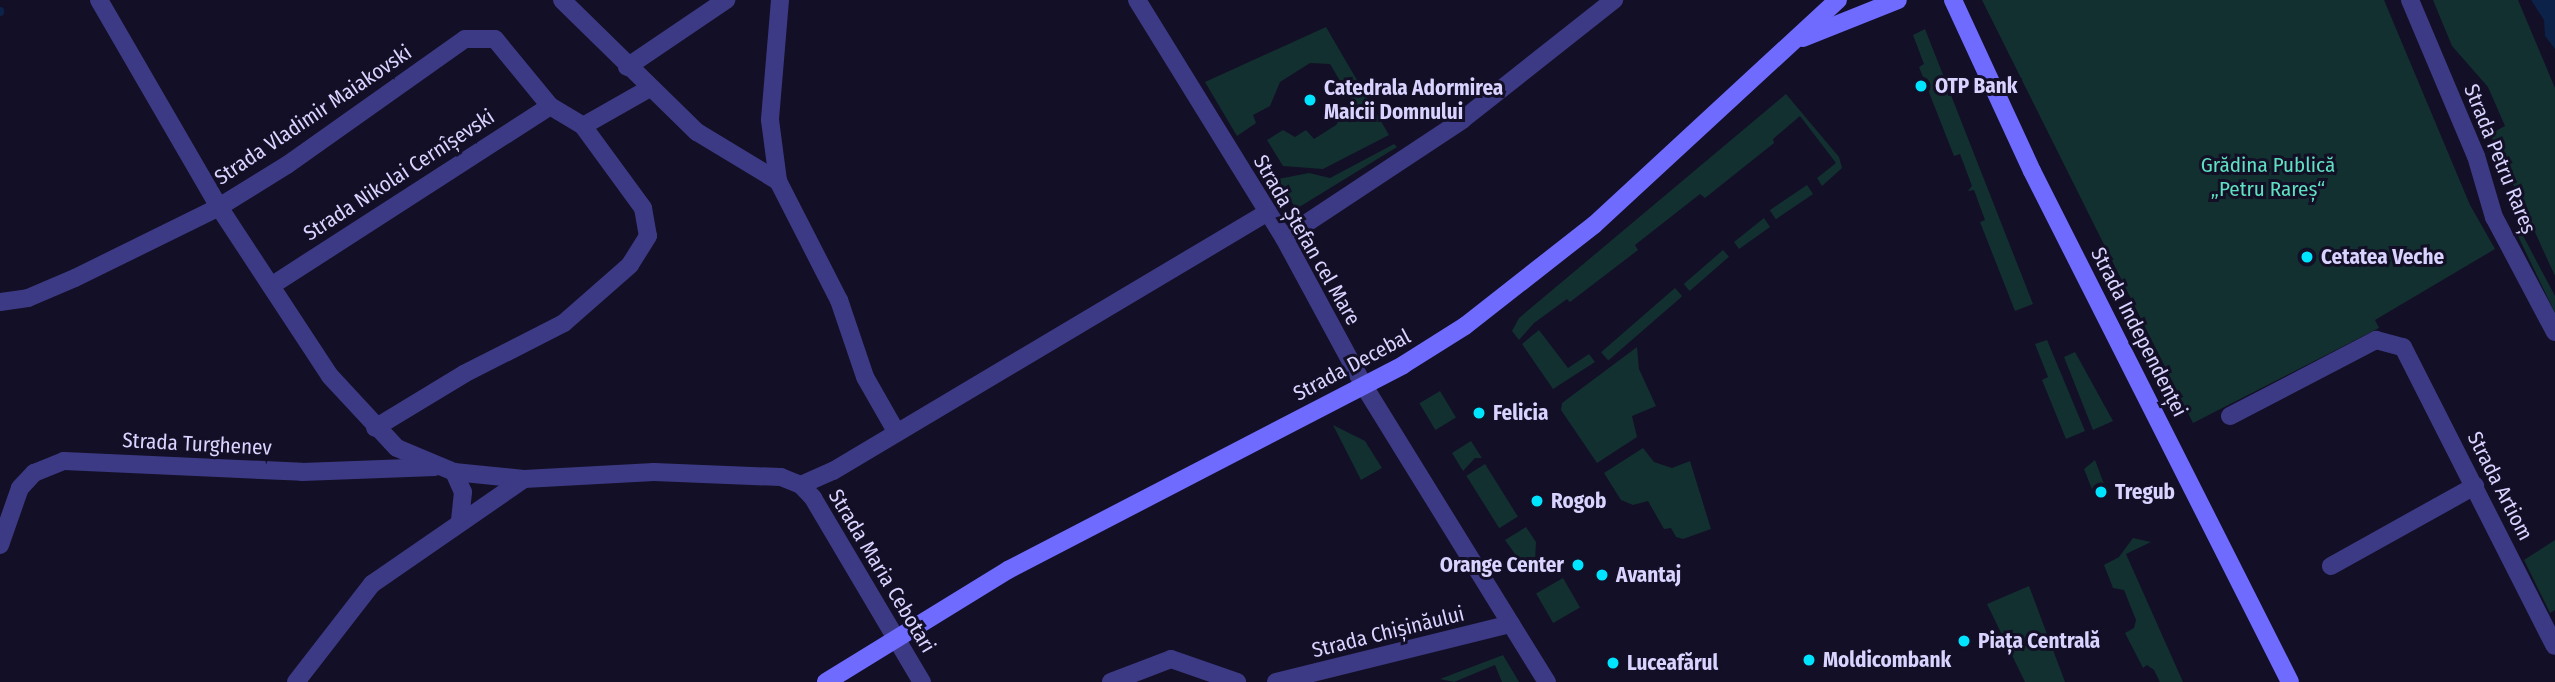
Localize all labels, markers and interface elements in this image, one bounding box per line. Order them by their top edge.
street label: Strada Vladimir Maiakovski [210,40,416,190]
place label: OTP Bank [1935,73,2017,99]
place label: Catedrala Adormirea Maicii Domnului [1324,75,1503,125]
marker: OTP Bank [1913,78,1929,94]
street label: Strada Petru Rareș [2459,80,2541,238]
marker: Catedrala Adormirea Maicii Domnului [1302,92,1318,108]
street label: Strada Nikolai Cernîșevski [299,104,499,246]
street label: Strada Ștefan cel Mare [1248,151,1366,329]
park label: Grădina Publică „Petru Rareș“ [2201,152,2335,202]
street label: Strada Independenței [2085,243,2193,421]
place label: Cetatea Veche [2321,244,2444,270]
marker: Cetatea Veche [2299,249,2315,265]
street label: Strada Decebal [1289,324,1415,406]
place label: Felicia [1493,400,1548,426]
marker: Felicia [1471,405,1487,421]
street label: Strada Turghenev [122,428,272,460]
street label: Strada Artiom [2462,428,2538,544]
place label: Tregub [2115,479,2175,505]
marker: Tregub [2093,484,2109,500]
street label: Strada Maria Cebotari [823,485,941,657]
place label: Rogob [1551,488,1606,514]
marker: Rogob [1529,493,1545,509]
place label: Orange Center [1440,552,1564,578]
marker: Orange Center [1570,557,1586,573]
place label: Аvantaj [1616,562,1681,588]
marker: Аvantaj [1594,567,1610,583]
street label: Strada Chișinăului [1309,601,1467,663]
place label: Piața Centrală [1978,628,2100,654]
marker: Piața Centrală [1956,633,1972,649]
place label: Moldicombank [1823,647,1951,673]
place label: Luceafărul [1627,650,1718,676]
marker: Moldicombank [1801,652,1817,668]
marker: Luceafărul [1605,655,1621,671]

